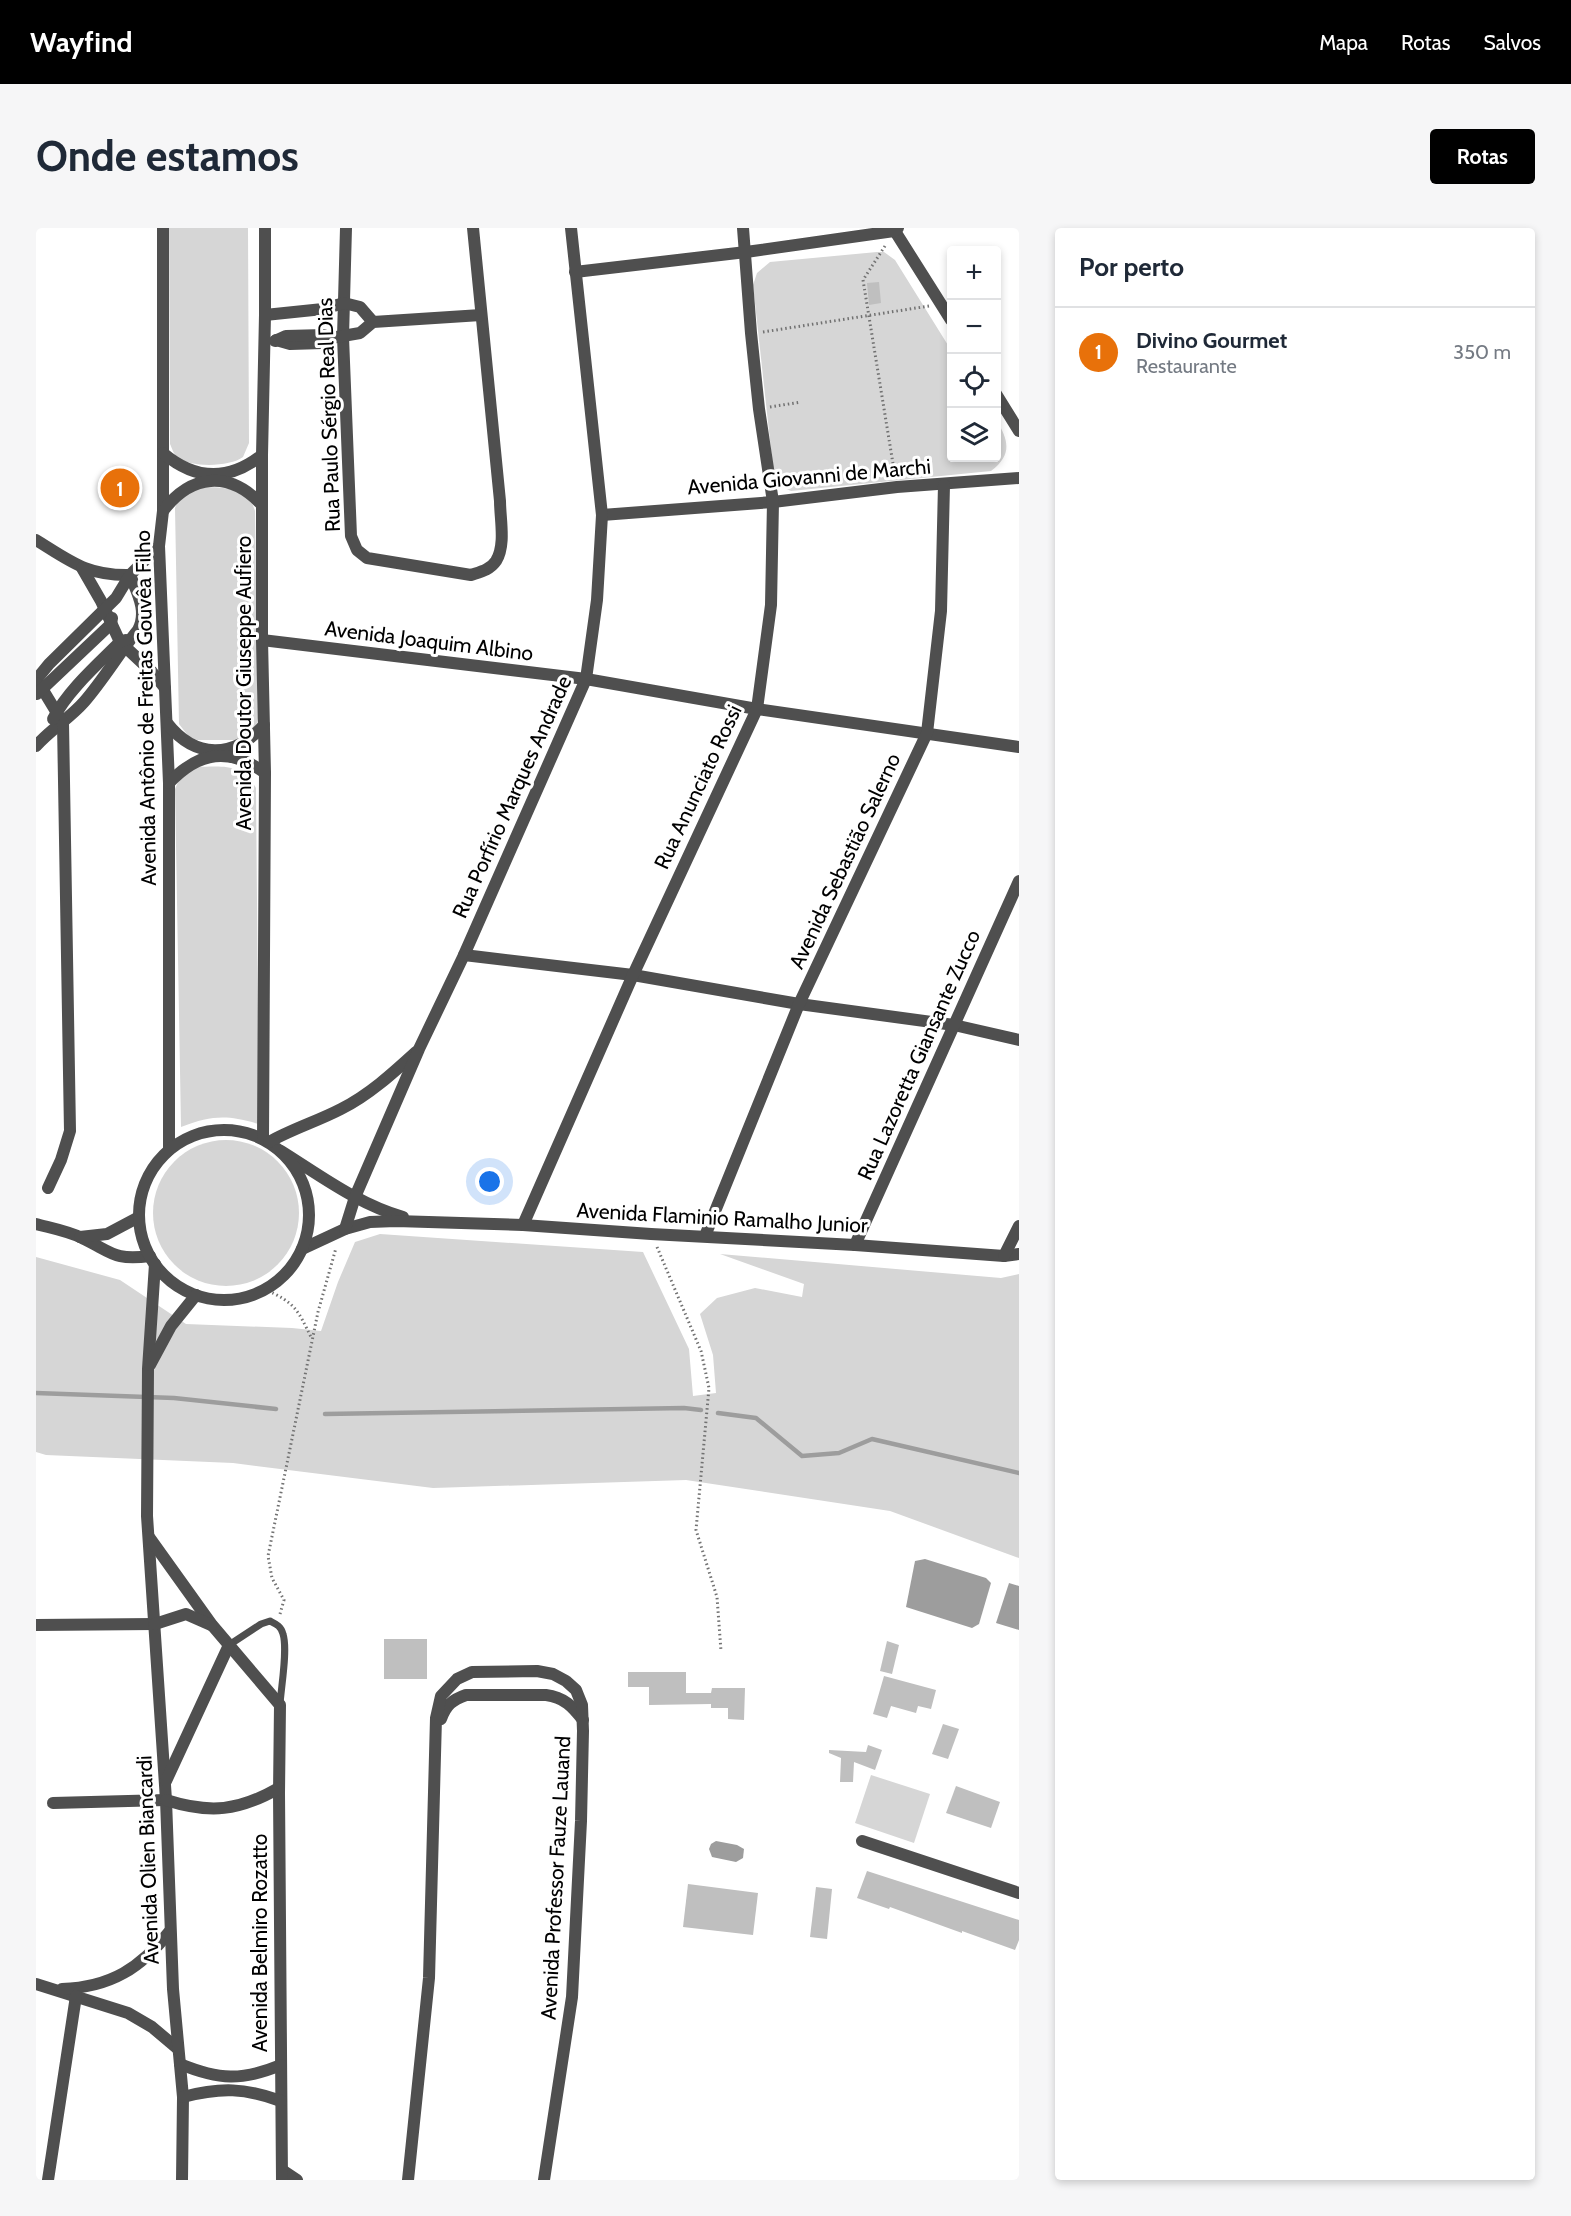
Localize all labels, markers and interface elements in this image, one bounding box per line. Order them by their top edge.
text: Wayfind [30,25,132,59]
text: Mapa [1319,30,1368,55]
text: Rotas [1401,30,1450,55]
text: Salvos [1483,30,1541,55]
button: Rotas [1430,129,1535,184]
text: Onde estamos [36,130,299,182]
map controls [947,246,1001,462]
button: + [947,246,1001,300]
text: Por perto [1079,251,1184,283]
street label: Rua Paulo Sérgio Real Dias [312,297,345,533]
button: − [947,300,1001,354]
text: Divino Gourmet [1136,327,1287,354]
text: 1 [1095,340,1102,364]
text: 350 m [1453,340,1511,364]
button: locate [947,354,1001,408]
text: Restaurante [1136,354,1237,378]
button: layers [947,408,1001,462]
street label: Avenida Giovanni de Marchi [686,453,932,500]
pin: 1 [100,466,140,510]
street label: Avenida Antônio de Freitas Gouvêa Filho [130,530,161,886]
street label: Avenida Doutor Giuseppe Aufiero [231,536,256,830]
street label: Avenida Joaquim Albino [323,615,535,666]
street label: Rua Porfírio Marques Andrade [447,672,576,922]
street label: Rua Anunciato Rossi [649,701,747,873]
street label: Avenida Sebastião Salerno [784,749,906,973]
street label: Rua Lazoretta Giansante Zucco [852,926,985,1184]
your location [475,1167,504,1196]
street label: Avenida Flaminio Ramalho Junior [576,1197,869,1238]
street label: Avenida Professor Fauze Lauand [536,1735,575,2021]
street label: Avenida Olien Biancardi [131,1755,164,1965]
street label: Avenida Belmiro Rozatto [247,1834,272,2052]

